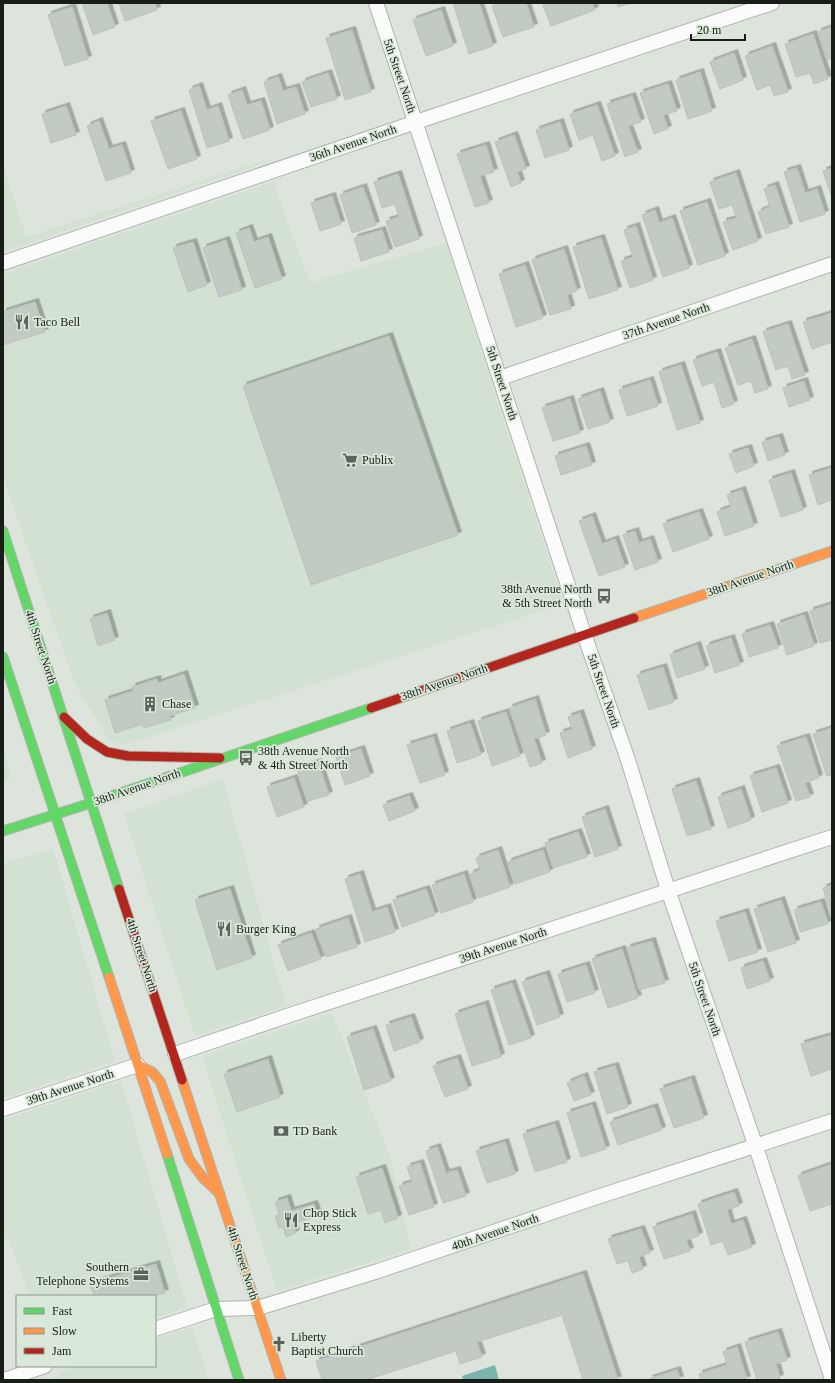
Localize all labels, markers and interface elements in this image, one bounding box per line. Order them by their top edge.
scale bar [691,16,745,42]
text: 20 m [697,23,722,37]
street label: 5th Street North [381,37,419,115]
street label: 36th Avenue North [308,122,398,164]
street label: 37th Avenue North [621,300,711,342]
restaurant icon: Taco Bell [13,313,31,331]
place label: Taco Bell [34,315,81,329]
street label: 5th Street North [483,344,521,422]
supermarket icon: Publix [341,451,359,469]
place label: Publix [362,453,393,467]
street label: 38th Avenue North [705,557,795,599]
place label: 38th Avenue North & 5th Street North [501,582,592,610]
bus stop icon: 38th Avenue North & 5th Street North [595,587,613,605]
street label: 4th Street North [22,608,60,686]
street label: 5th Street North [585,652,623,730]
street label: 38th Avenue North [399,661,489,703]
building icon: Chase [141,695,159,713]
place label: Chase [162,697,191,711]
place label: 38th Avenue North & 4th Street North [258,744,349,772]
bus stop icon: 38th Avenue North & 4th Street North [237,749,255,767]
street label: 38th Avenue North [92,766,182,808]
street label: 4th Street North [123,916,161,994]
restaurant icon: Burger King [215,920,233,938]
place label: Burger King [236,922,296,936]
street label: 39th Avenue North [458,924,548,966]
street label: 5th Street North [686,960,724,1038]
street label: 39th Avenue North [25,1066,115,1108]
bank icon: TD Bank [272,1122,290,1140]
place label: TD Bank [293,1124,337,1138]
place label: Chop Stick Express [303,1206,357,1234]
restaurant icon: Chop Stick Express [282,1211,300,1229]
street label: 40th Avenue North [450,1211,540,1253]
street label: 4th Street North [224,1224,262,1302]
place label: Southern Telephone Systems [36,1260,129,1288]
office icon: Southern Telephone Systems [132,1265,150,1283]
legend [16,1295,156,1367]
text: Fast [52,1304,73,1318]
text: Slow [52,1324,77,1338]
place label: Liberty Baptist Church [291,1330,363,1358]
church icon: Liberty Baptist Church [270,1335,288,1353]
text: Jam [52,1344,72,1358]

